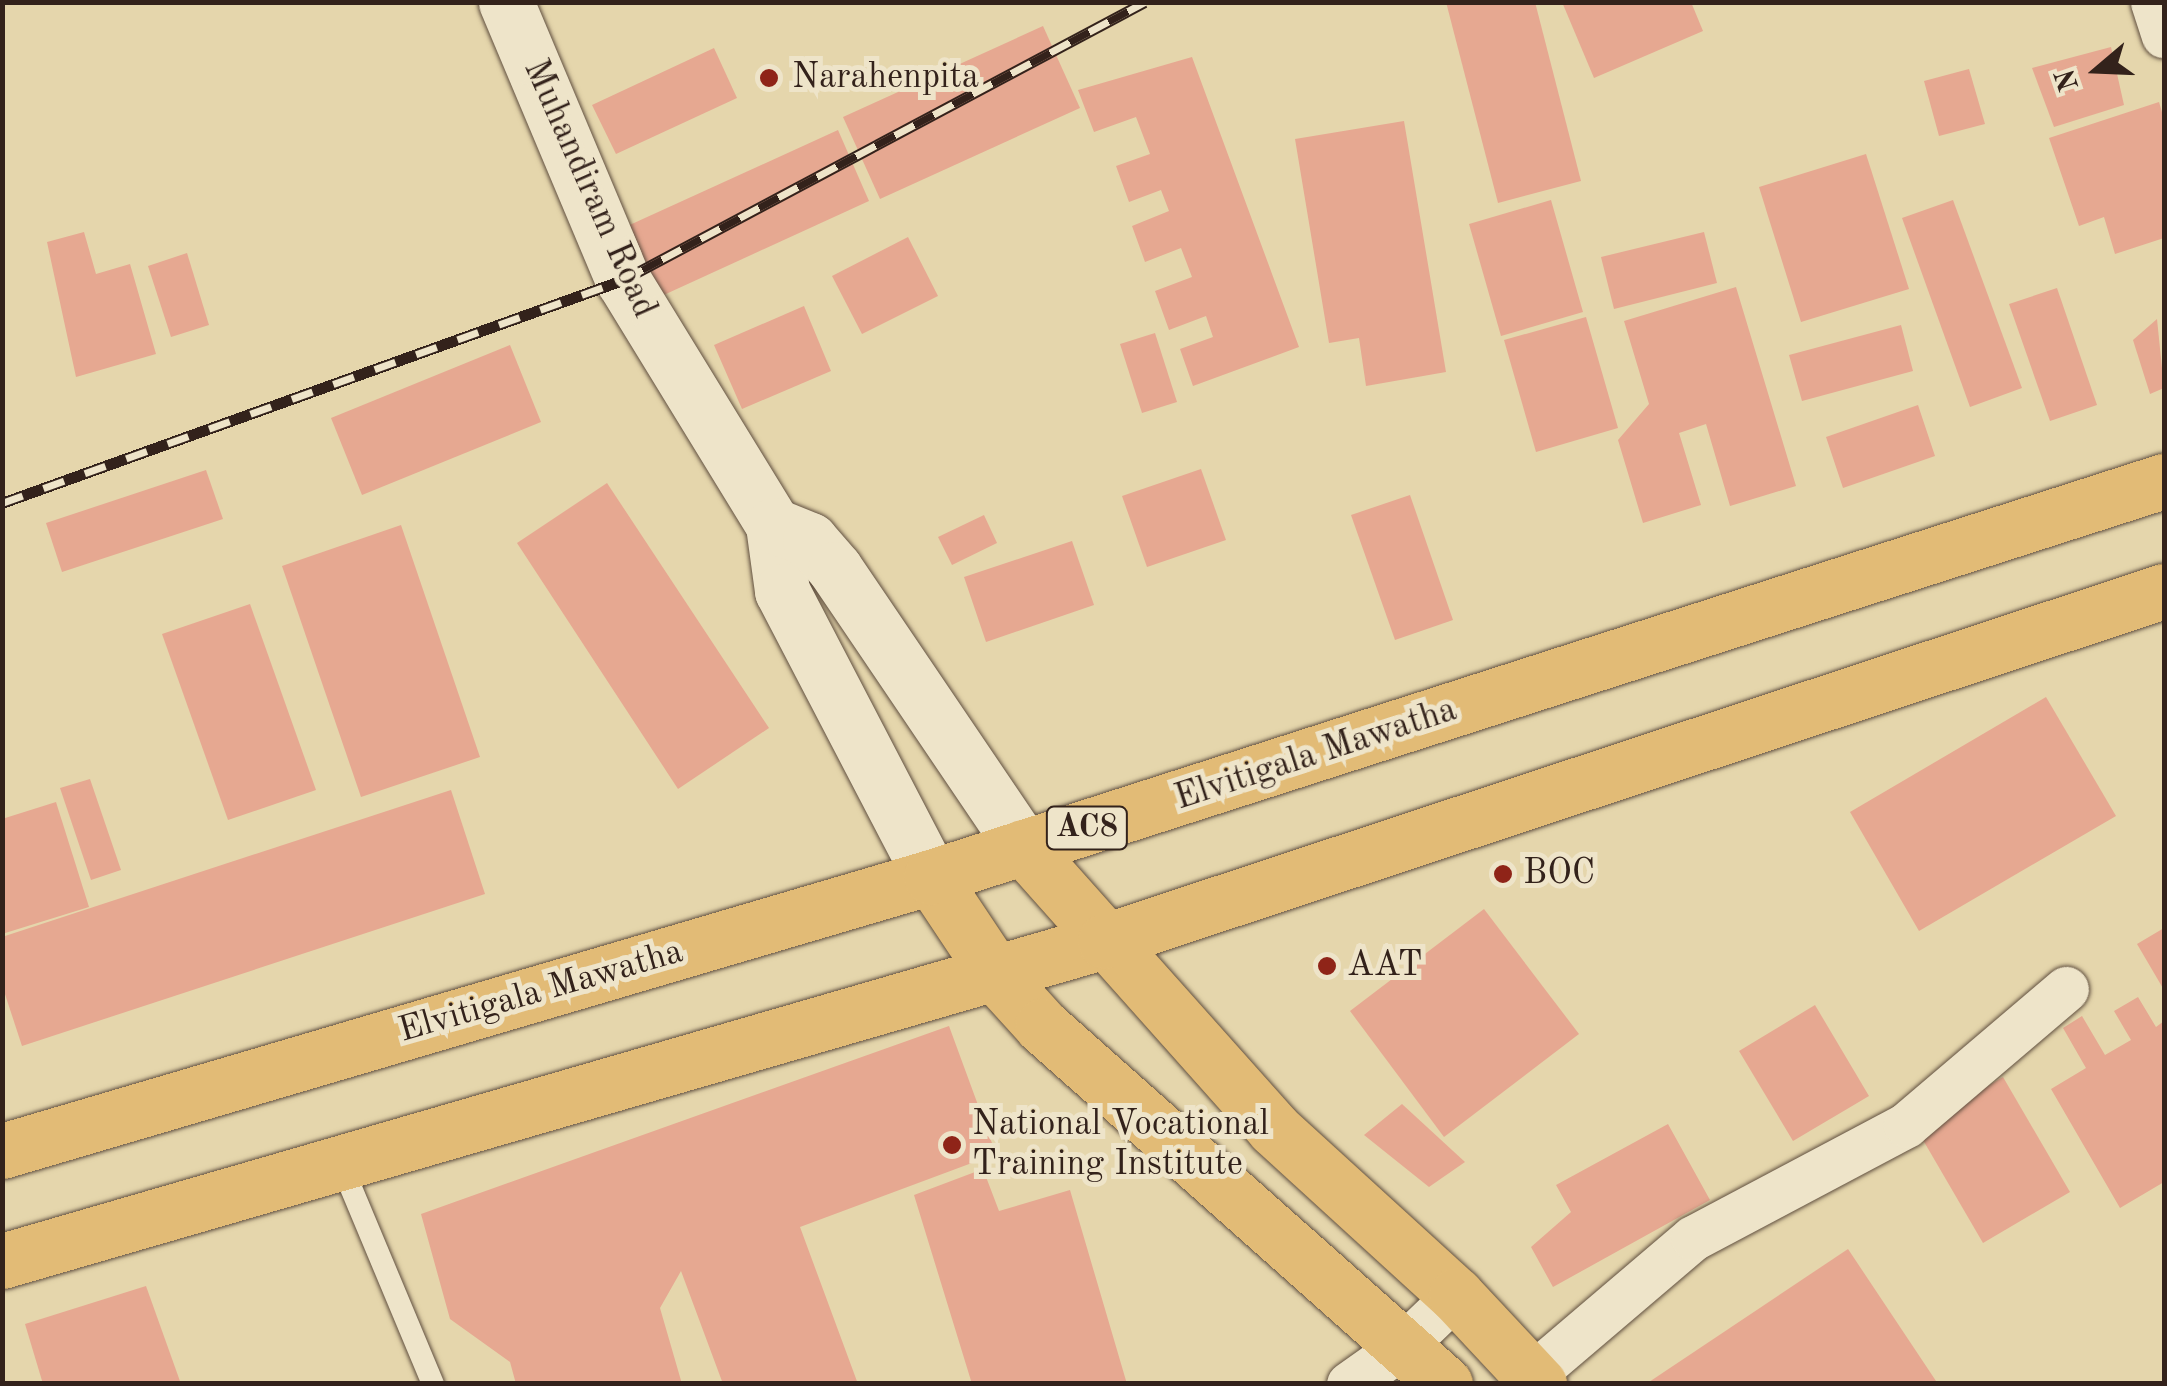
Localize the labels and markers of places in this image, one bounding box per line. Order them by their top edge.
place label: Narahenpita [792,57,979,99]
marker: Narahenpita [756,65,782,91]
place label: BOC [1523,853,1595,895]
marker: BOC [1492,863,1514,885]
place label: AAT [1347,945,1422,987]
marker: AAT [1316,955,1338,977]
place label: National Vocational Training Institute [972,1104,1269,1186]
marker: National Vocational Training Institute [941,1134,963,1156]

